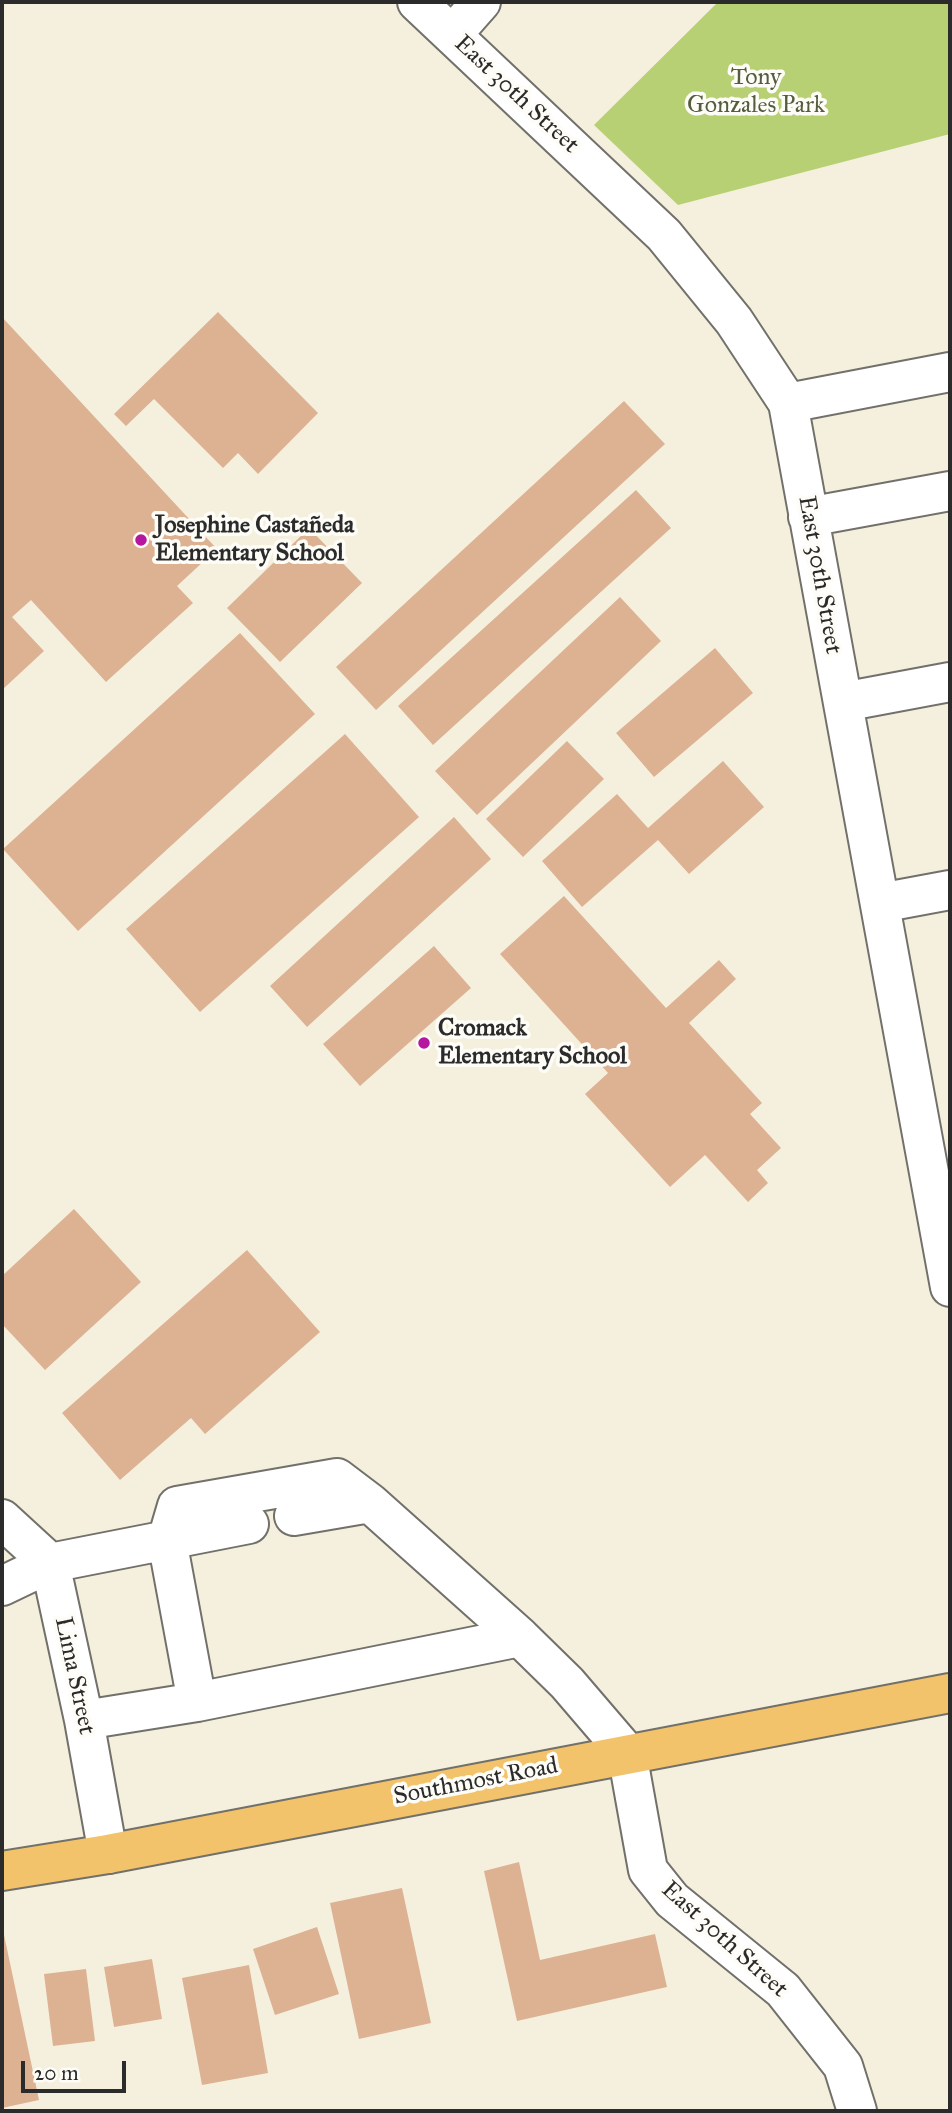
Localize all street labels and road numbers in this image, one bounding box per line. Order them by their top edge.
street label: East 30th Street [448,30,584,160]
street label: East 30th Street [791,494,847,656]
street label: Lima Street [47,1615,101,1737]
street label: Southmost Road [391,1752,561,1812]
street label: East 30th Street [655,1876,793,2004]

